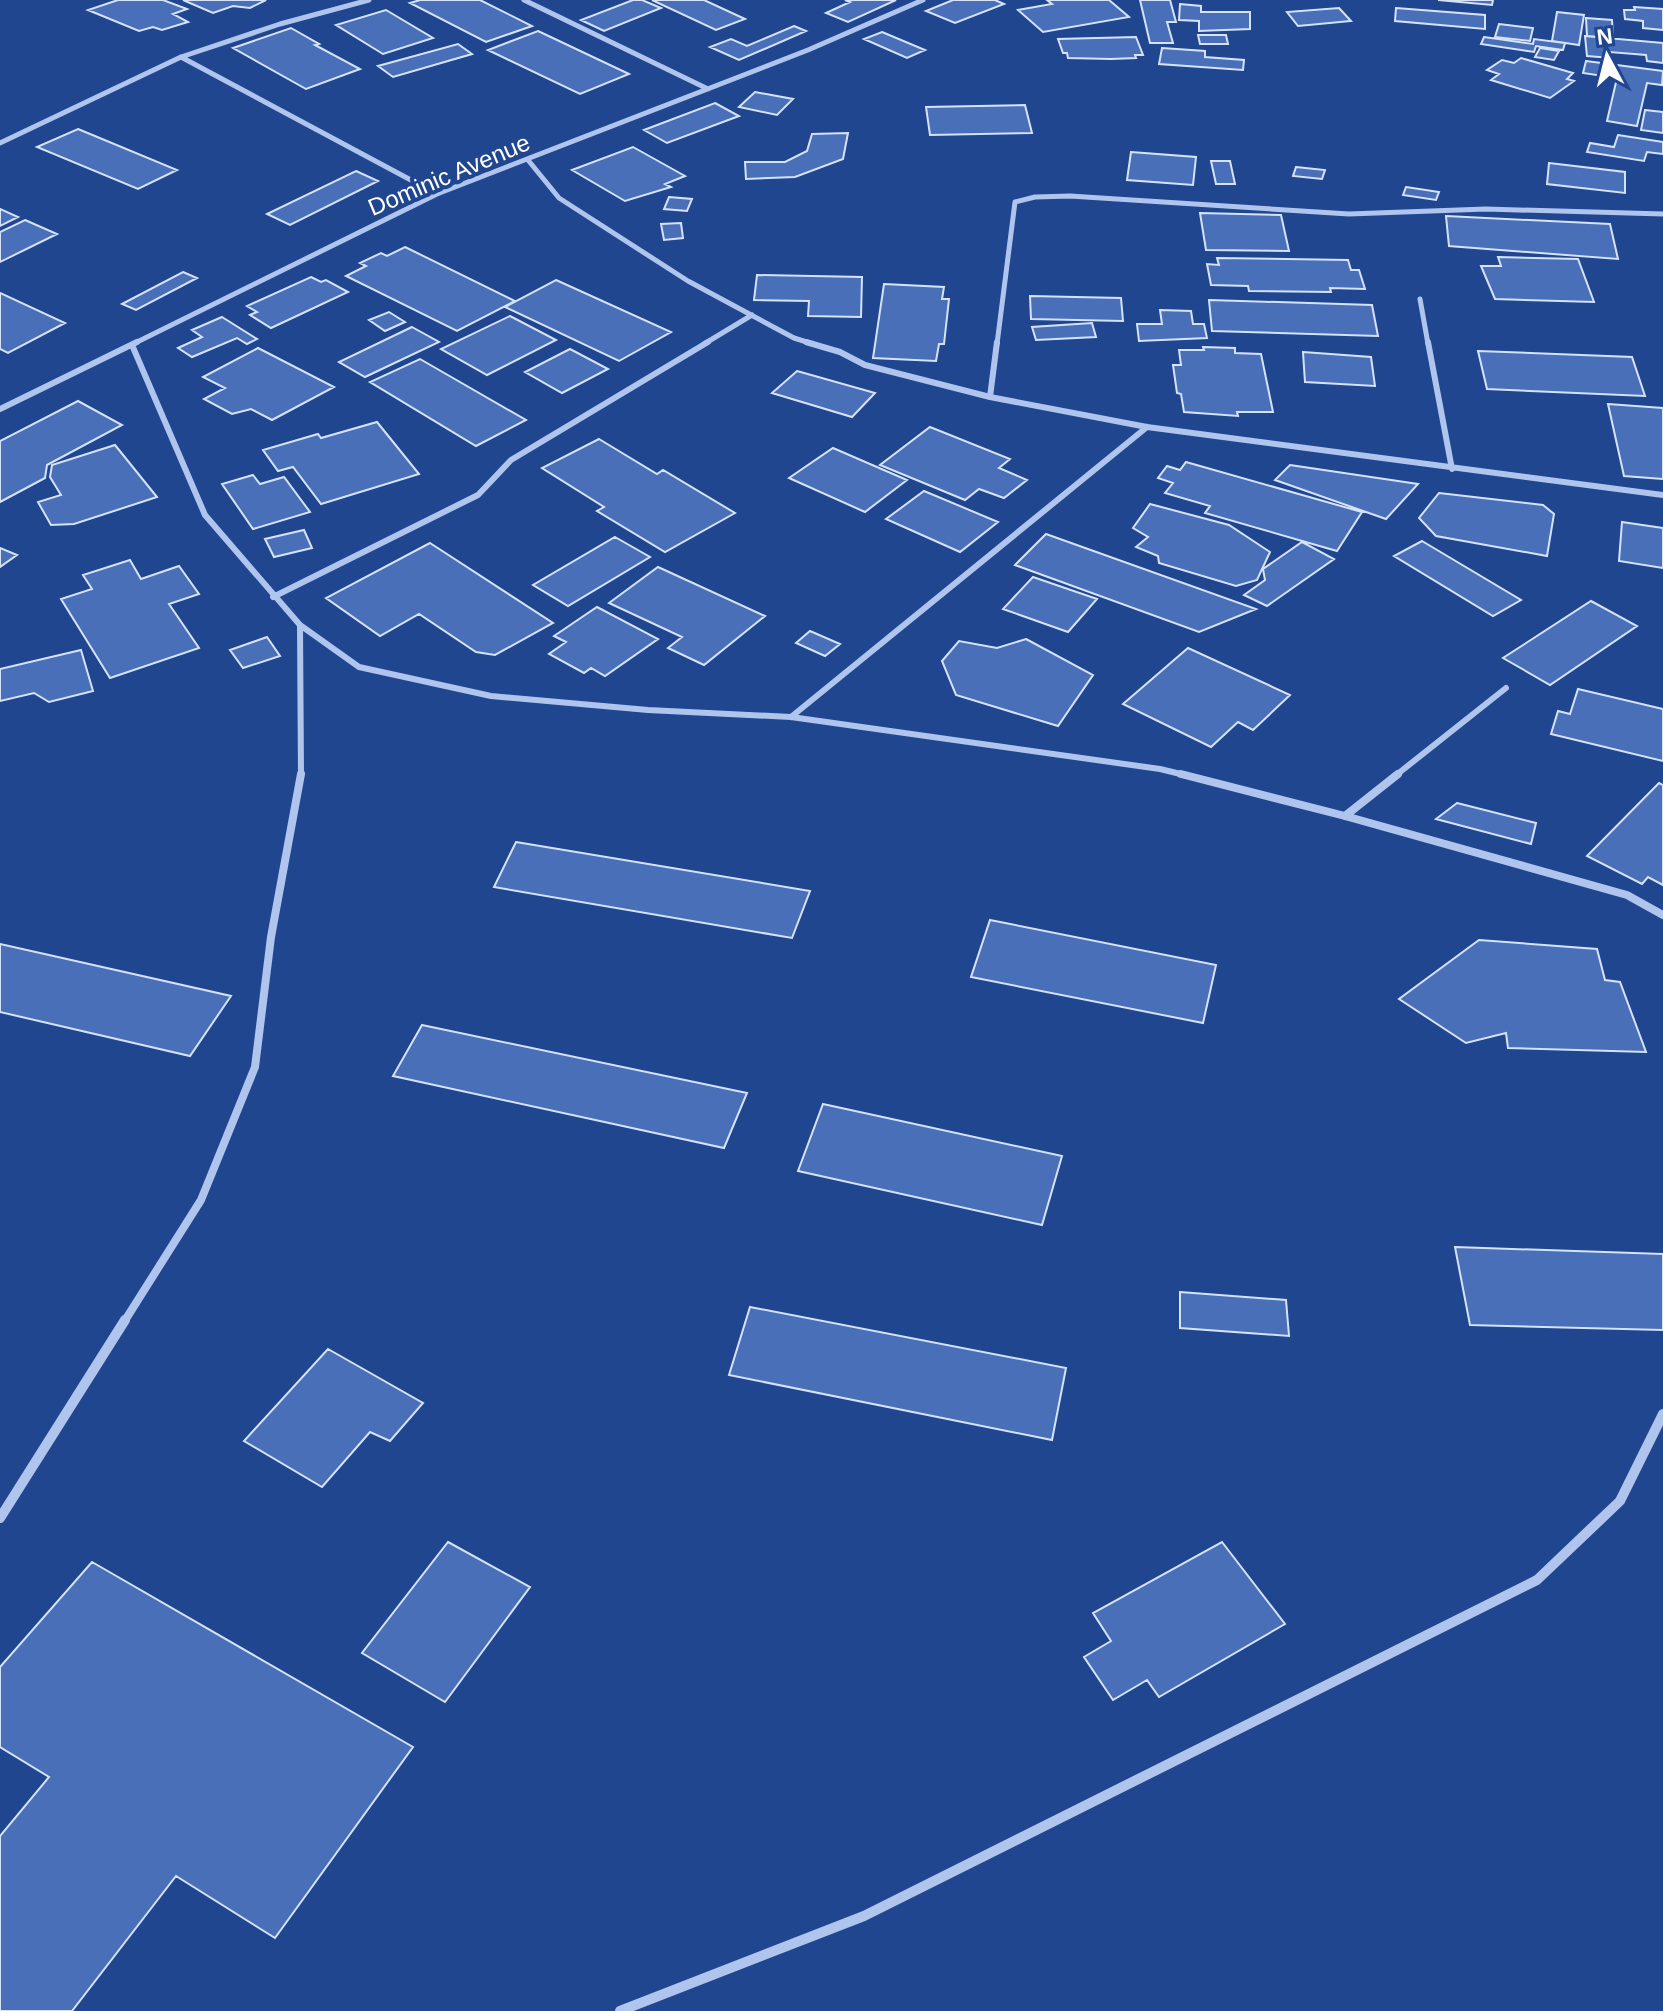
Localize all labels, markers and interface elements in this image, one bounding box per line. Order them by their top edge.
north arrow [1567,16,1647,96]
text: N [1595,23,1614,50]
street label: Dominic Avenue [364,128,534,221]

